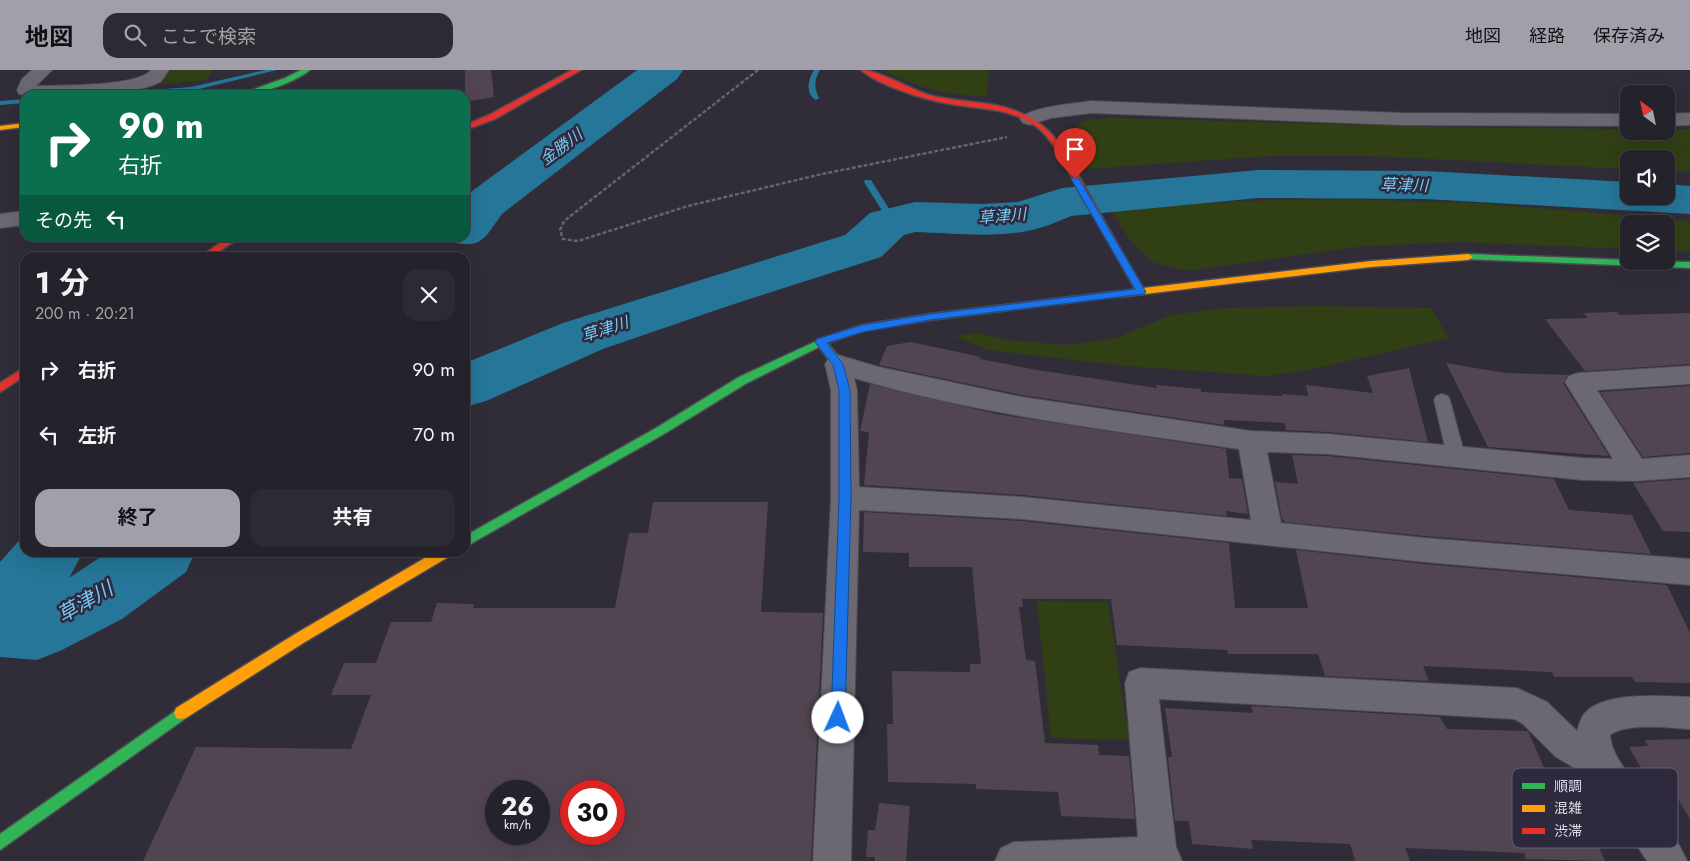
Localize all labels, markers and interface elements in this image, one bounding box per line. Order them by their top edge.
search box [103,13,453,58]
text: 地図 [25,19,73,54]
icon: search [121,21,149,49]
text: ここで検索 [161,23,256,50]
text: 地図 [1465,23,1501,49]
text: 経路 [1529,23,1565,49]
text: 保存済み [1593,23,1665,49]
north arrow [1620,85,1675,140]
map controls [1620,85,1675,270]
text: 90 m [118,101,204,151]
icon: right [35,110,100,175]
water label: 金勝川 [535,122,589,171]
pin [1054,128,1096,179]
icon: arrive [1061,135,1089,163]
text: 右折 [118,149,162,181]
button: sound [1620,150,1675,205]
water label: 草津川 [1380,173,1430,197]
water label: 草津川 [977,202,1029,230]
icon: left [102,205,130,233]
text: その先 [35,207,92,234]
button: layers [1620,215,1675,270]
text: 1 分 [35,261,89,304]
button: close [403,269,455,321]
text: 200 m · 20:21 [35,302,135,325]
water label: 草津川 [579,310,633,347]
icon: right [35,356,63,384]
text: 90 m [412,356,455,383]
text: 右折 [78,357,116,384]
icon: left [35,421,63,449]
text: 70 m [413,421,455,448]
text: 左折 [78,422,116,449]
button: 終了 [35,489,240,547]
button: 共有 [250,489,455,547]
water label: 草津川 [52,573,120,630]
position arrow [811,691,863,743]
legend [1512,768,1678,848]
text: 順調 [1554,776,1582,796]
speed limit sign: 30 [560,780,625,845]
text: 26 [501,788,534,824]
text: 混雑 [1554,798,1582,818]
text: km/h [504,816,531,834]
text: 渋滞 [1554,821,1582,841]

